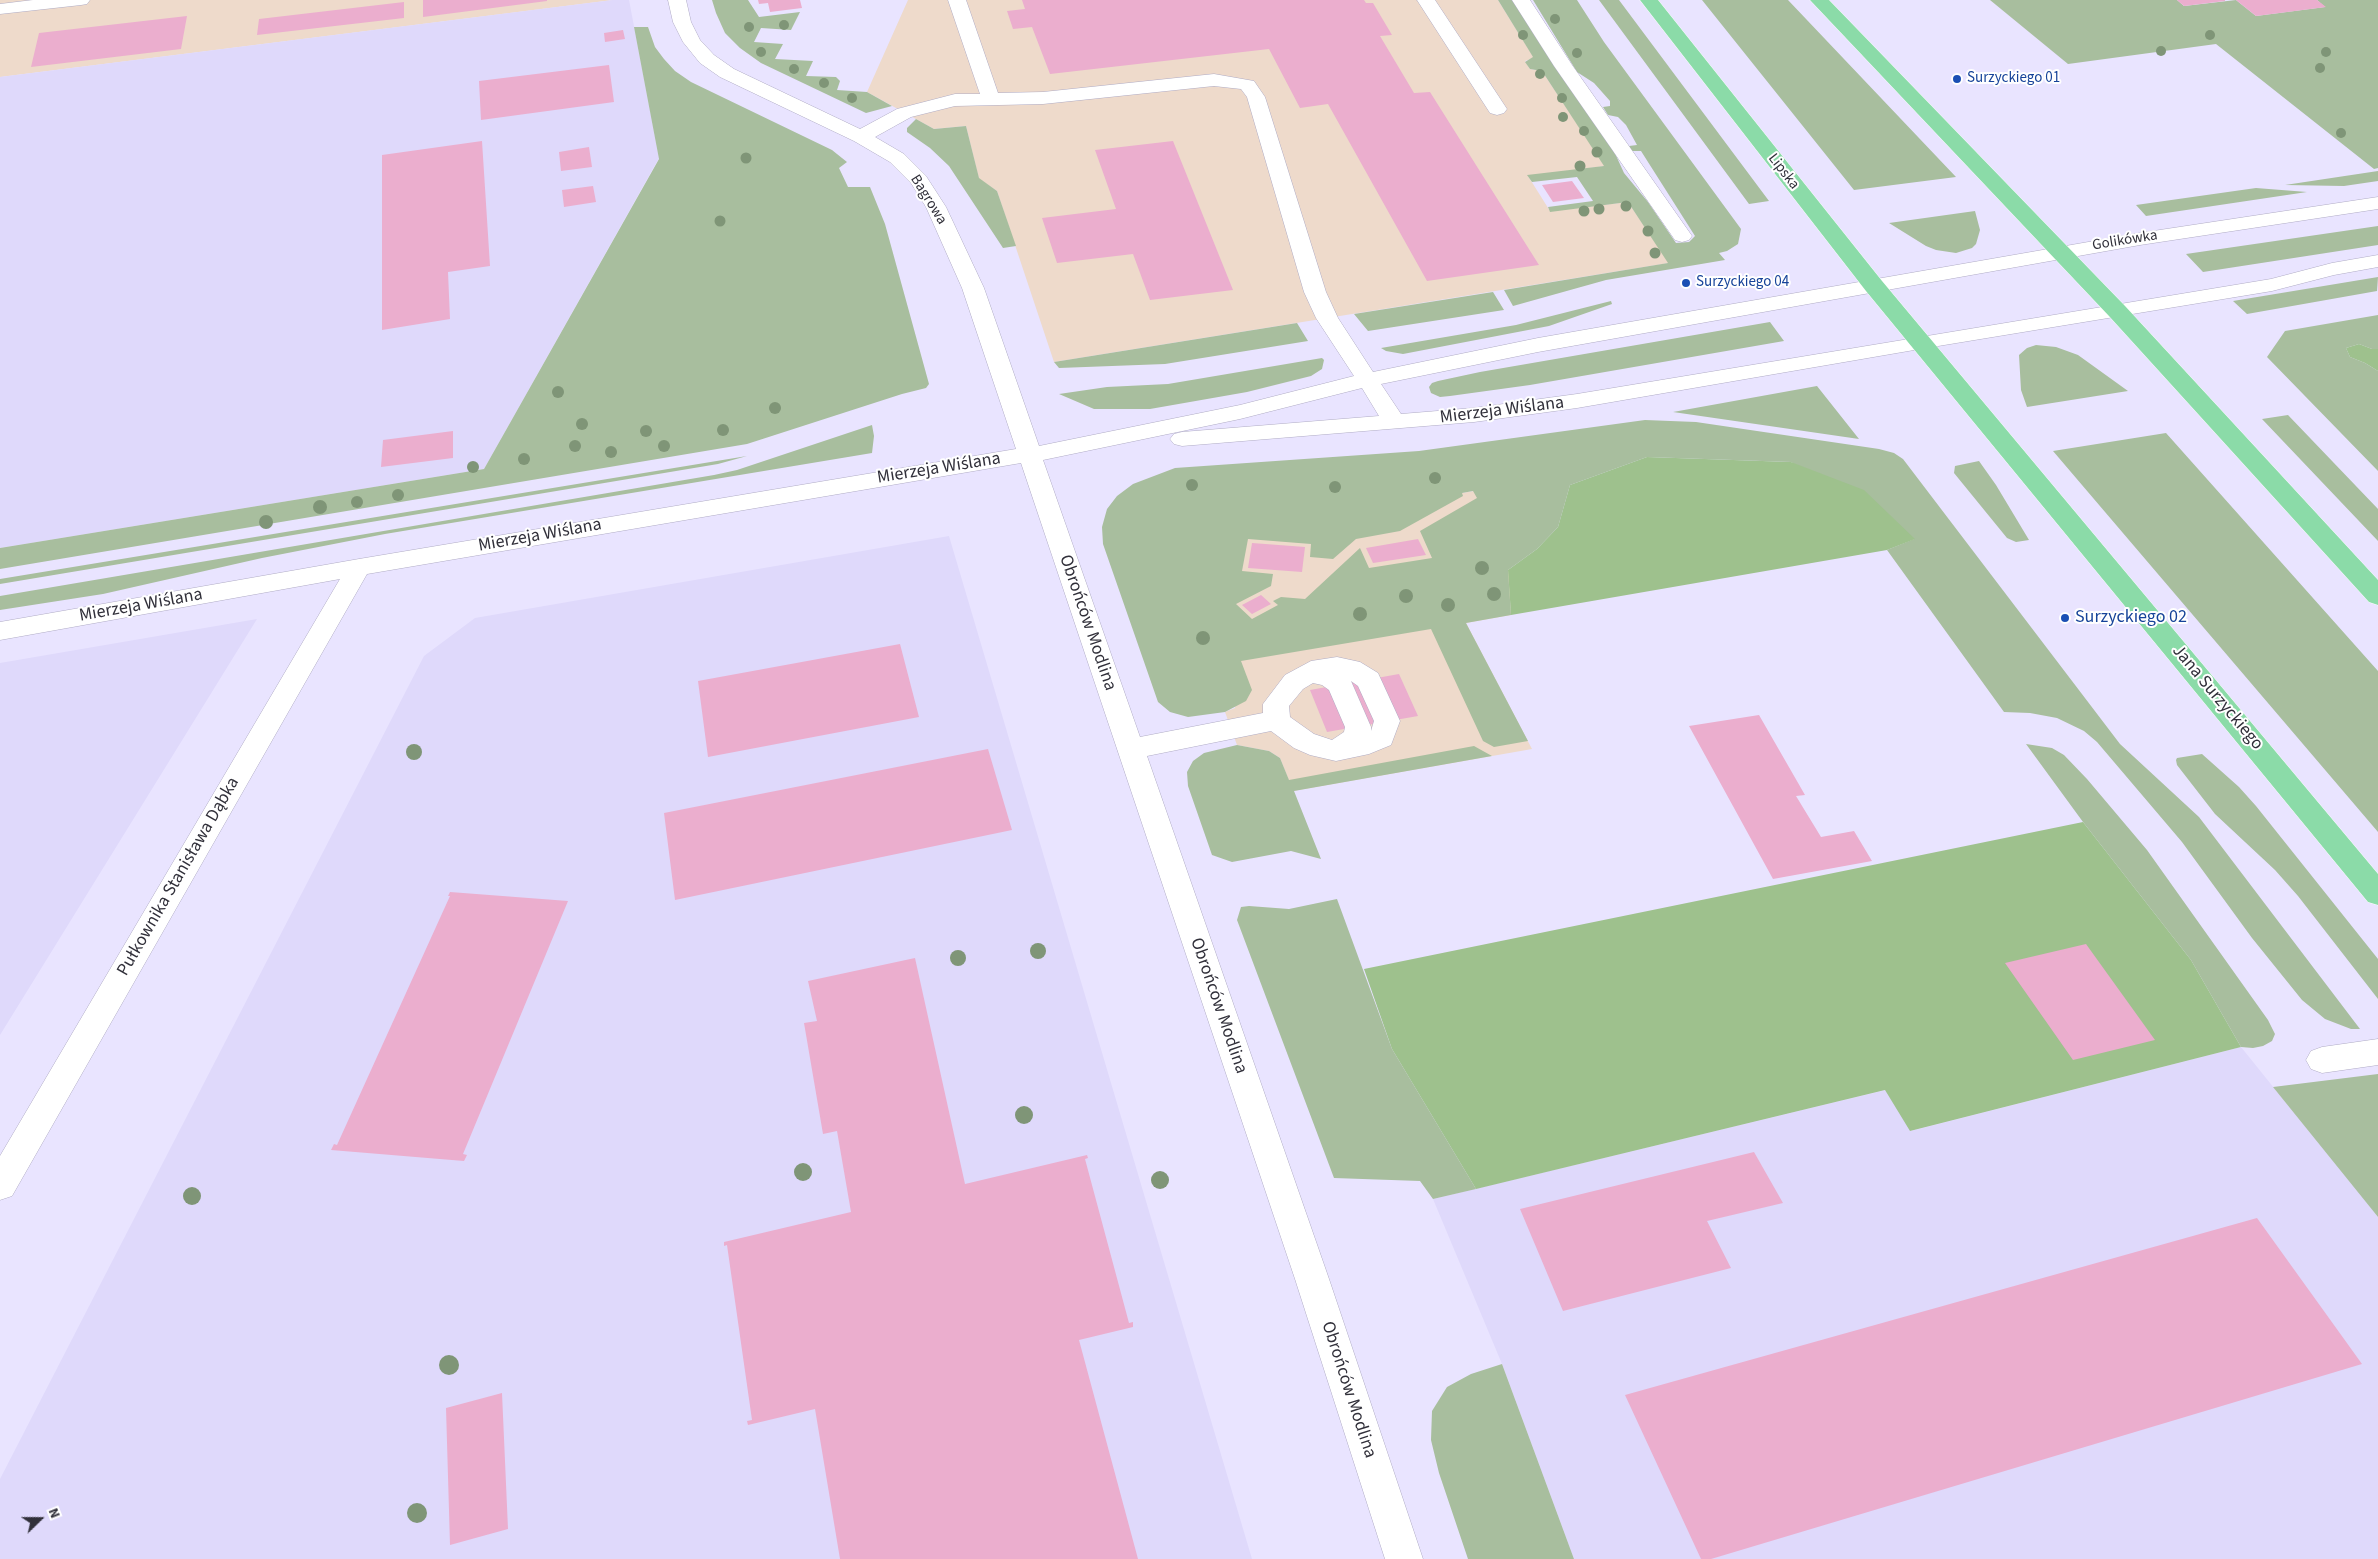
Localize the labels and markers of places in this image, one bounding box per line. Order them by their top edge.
place label: Surzyckiego 01 [1967,70,2060,88]
marker: Surzyckiego 01 [1951,73,1963,85]
place label: Surzyckiego 04 [1696,274,1789,292]
marker: Surzyckiego 04 [1680,277,1692,289]
place label: Surzyckiego 02 [2075,607,2187,629]
marker: Surzyckiego 02 [2059,612,2071,624]

